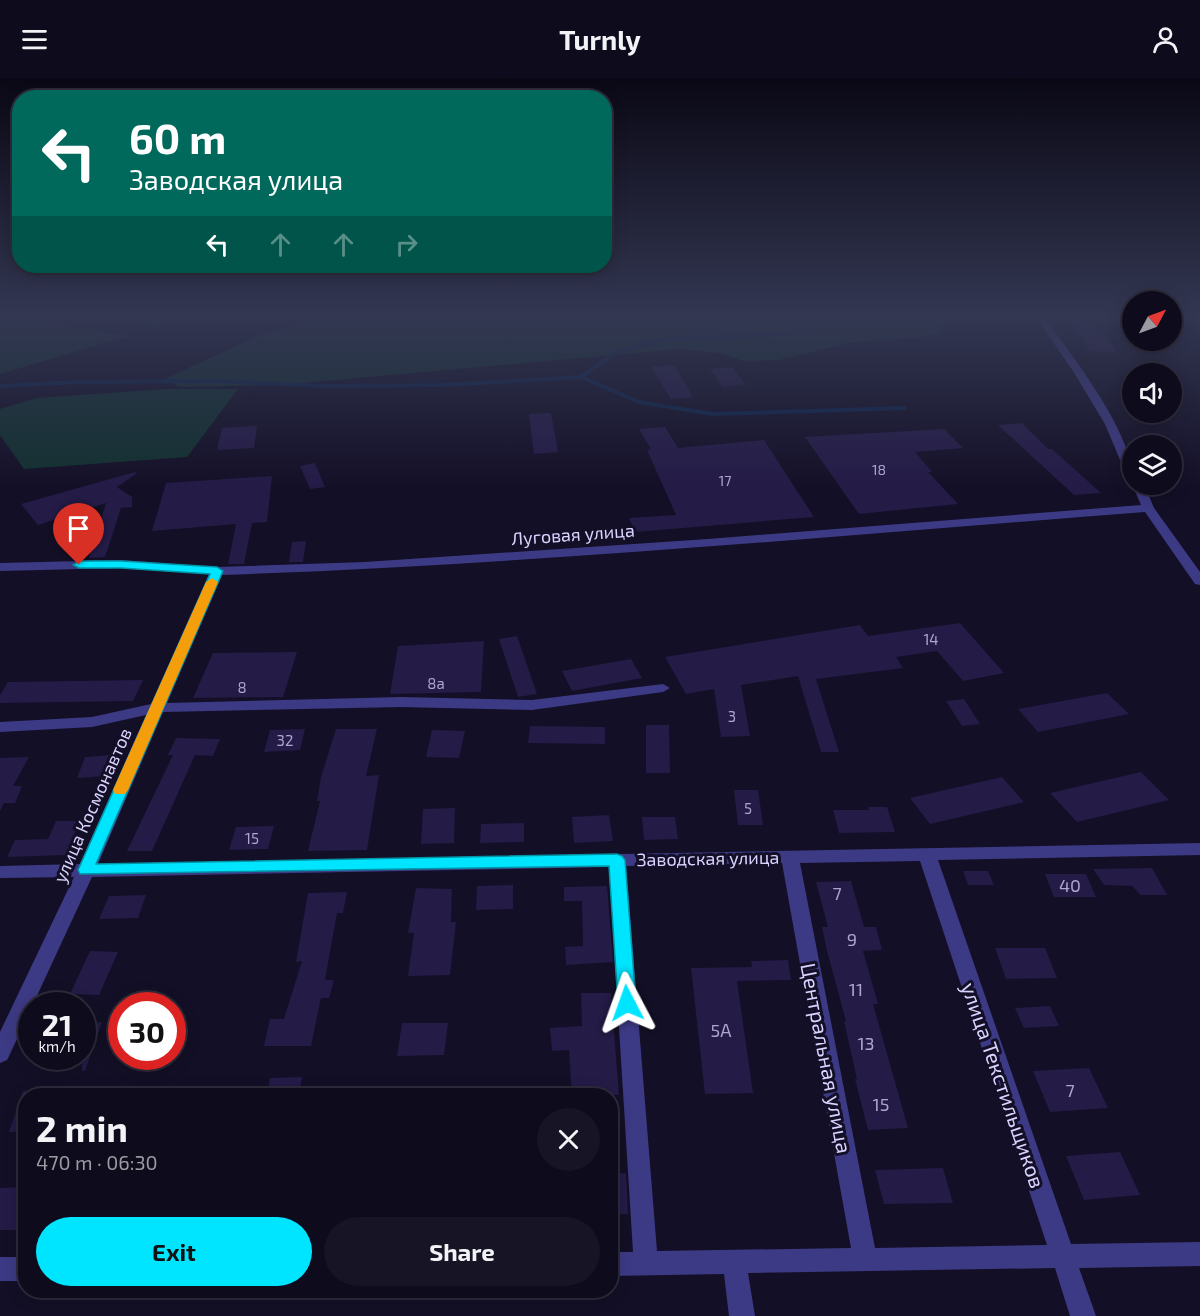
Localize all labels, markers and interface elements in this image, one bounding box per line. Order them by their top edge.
icon: menu [18,23,51,56]
text: Turnly [559,23,641,55]
icon: person [1149,23,1182,56]
text: 60 m [129,112,226,162]
icon: left [30,114,108,192]
text: Заводская улица [129,163,343,195]
icon: left [201,228,234,261]
icon: ahead [264,228,297,261]
icon: ahead [327,228,360,261]
icon: right [390,228,423,261]
north arrow [1122,291,1182,351]
map controls [1122,291,1182,495]
button: sound [1122,363,1182,423]
button: layers [1122,435,1182,495]
house number: 18 [872,461,886,478]
house number: 17 [719,472,731,489]
pin [53,503,104,565]
icon: arrive [62,512,95,545]
street label: Луговая улица [511,519,635,549]
house number: 14 [923,630,939,648]
house number: 8а [427,674,445,692]
house number: 8 [237,678,247,696]
house number: 3 [728,707,736,725]
street label: улица Космонавтов [48,724,136,886]
house number: 32 [277,731,293,749]
house number: 5 [744,799,752,817]
house number: 15 [245,829,259,847]
street label: Заводская улица [636,846,780,870]
house number: 40 [1059,874,1081,896]
house number: 7 [832,882,842,904]
house number: 9 [847,928,857,950]
street label: Центральная улица [795,961,858,1155]
position arrow [595,971,659,1035]
house number: 11 [849,978,863,1000]
street label: улица Текстильщиков [956,979,1051,1191]
speed limit sign: 30 [108,992,186,1070]
text: 21 [42,1006,72,1042]
house number: 5А [711,1019,732,1041]
house number: 13 [857,1032,875,1054]
text: km/h [38,1037,76,1055]
house number: 7 [1065,1079,1075,1101]
house number: 15 [873,1093,889,1115]
text: 2 min [36,1106,128,1149]
button: close [537,1108,600,1171]
text: 470 m · 06:30 [36,1150,158,1174]
button: Exit [36,1217,312,1286]
button: Share [324,1217,600,1286]

